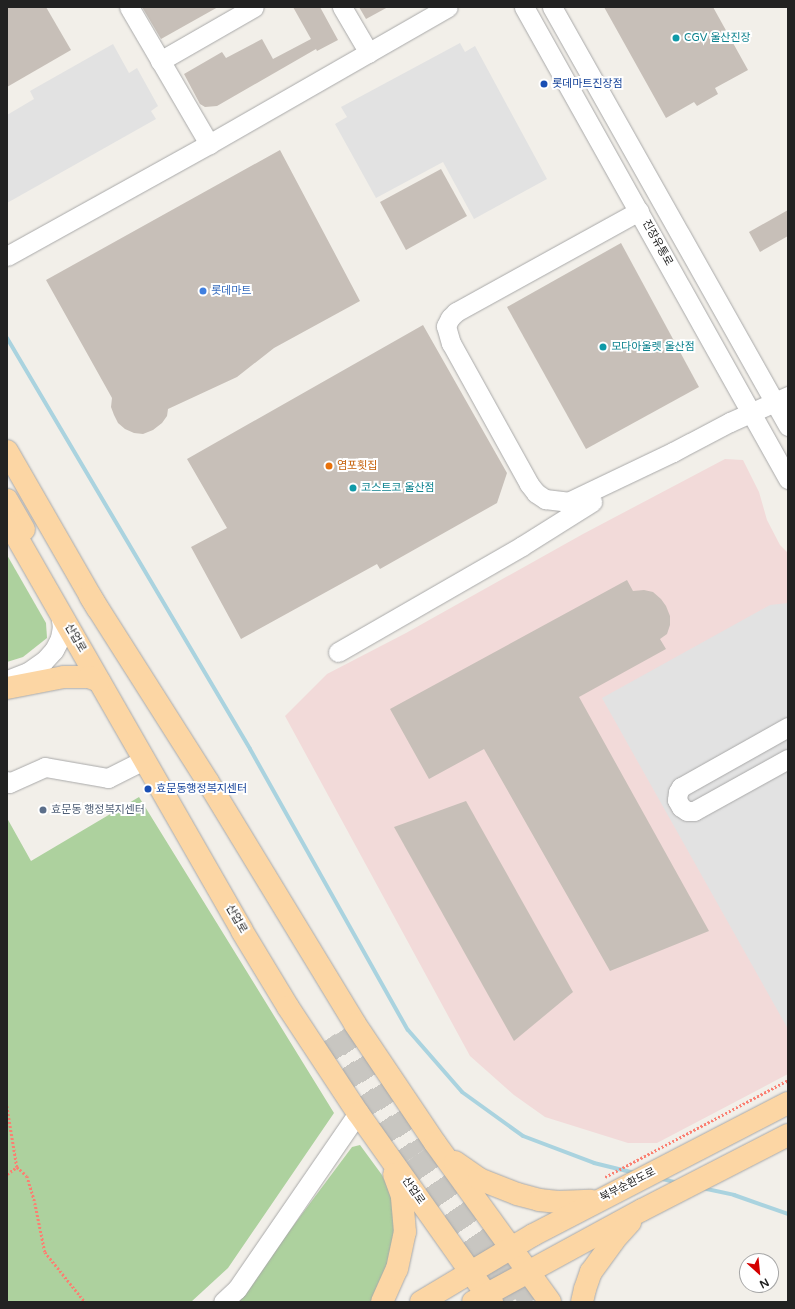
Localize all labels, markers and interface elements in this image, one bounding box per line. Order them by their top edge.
place label: CGV 울산진장 [684,31,751,45]
marker: CGV 울산진장 [671,33,681,43]
place label: 롯데마트진장점 [552,77,623,91]
marker: 롯데마트진장점 [539,79,549,89]
street label: 진장유통로 [639,218,675,268]
place label: 롯데마트 [211,284,251,298]
marker: 롯데마트 [198,286,208,296]
place label: 모다아울렛 울산점 [611,340,695,354]
marker: 모다아울렛 울산점 [598,342,608,352]
place label: 염포횟집 [337,459,377,473]
marker: 염포횟집 [324,461,334,471]
place label: 코스트코 울산점 [361,481,435,495]
marker: 코스트코 울산점 [348,483,358,493]
street label: 산업로 [62,622,88,654]
place label: 효문동행정복지센터 [156,782,247,796]
marker: 효문동행정복지센터 [143,784,153,794]
place label: 효문동 행정복지센터 [51,803,145,817]
marker: 효문동 행정복지센터 [38,805,48,815]
street label: 산업로 [223,903,249,935]
street label: 북부순환도로 [598,1165,658,1205]
street label: 산업로 [399,1175,427,1207]
north arrow [739,1253,779,1293]
text: N [757,1275,771,1291]

